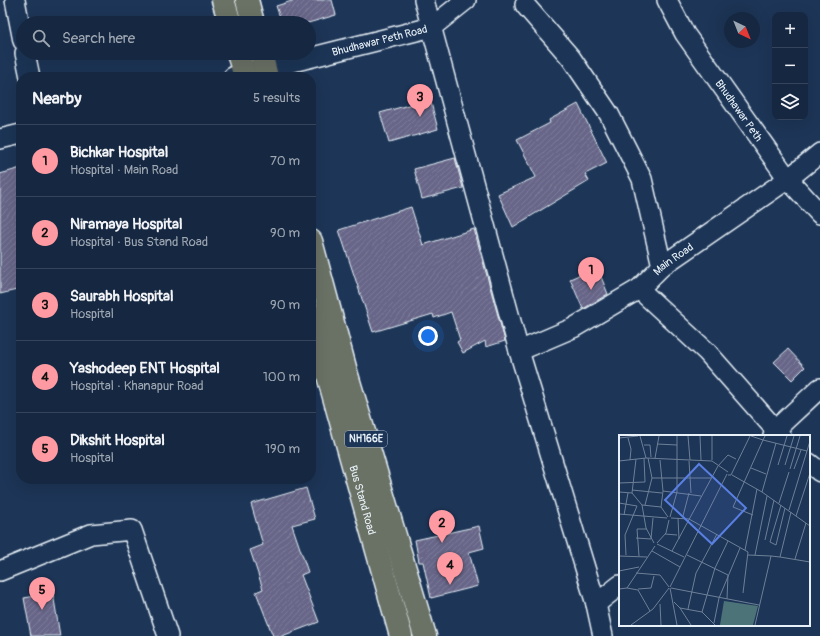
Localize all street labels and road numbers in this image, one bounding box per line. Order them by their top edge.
street label: Bhudhawar Peth Road [330,22,428,58]
street label: Bhudhawar Peth [713,77,766,144]
street label: Main Road [650,240,696,278]
road number: NH166E [345,431,387,447]
street label: Bus Stand Road [347,464,379,536]

